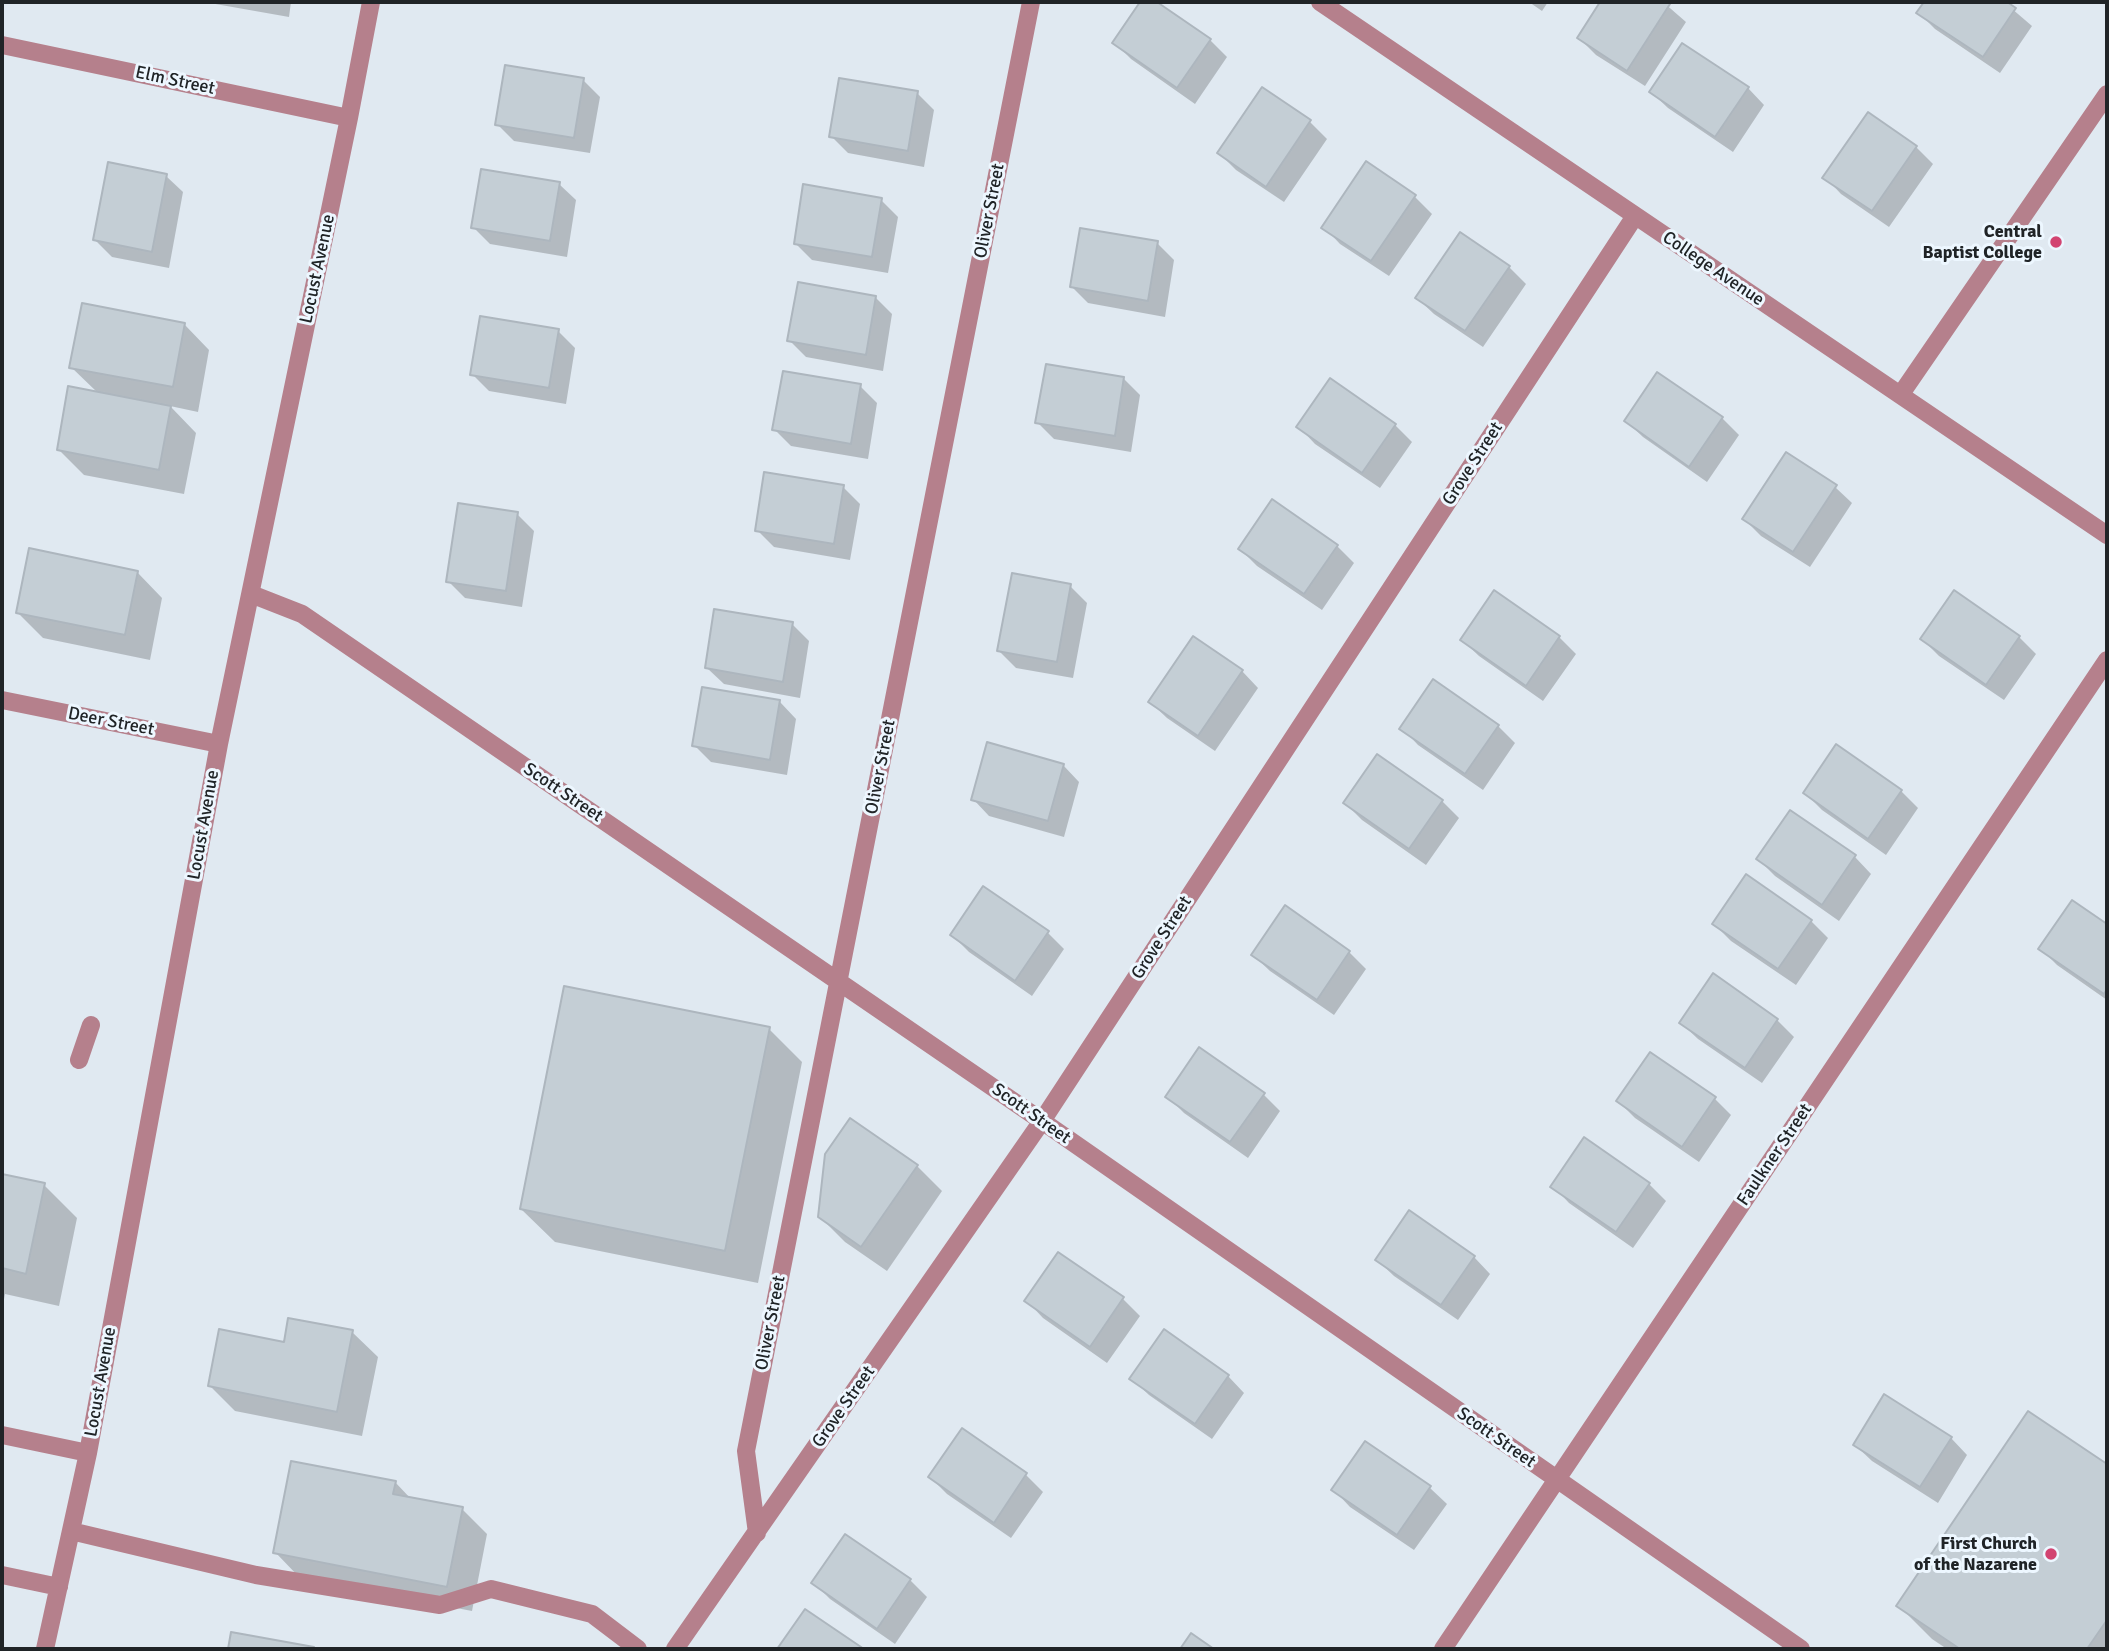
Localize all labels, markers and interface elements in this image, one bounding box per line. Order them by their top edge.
street label: Elm Street [133,62,217,100]
street label: Oliver Street [970,162,1010,260]
street label: Locust Avenue [296,212,340,326]
place label: Central Baptist College [1923,221,2042,264]
street label: College Avenue [1658,227,1768,311]
marker: Central Baptist College [2048,234,2064,250]
street label: Grove Street [1438,418,1508,510]
street label: Deer Street [66,703,156,741]
street label: Oliver Street [861,718,901,816]
street label: Scott Street [519,759,607,827]
street label: Locust Avenue [184,768,224,882]
street label: Grove Street [1127,892,1197,984]
street label: Scott Street [988,1079,1074,1149]
street label: Faulkner Street [1733,1100,1817,1210]
street label: Oliver Street [751,1274,791,1372]
street label: Locust Avenue [81,1325,121,1439]
street label: Grove Street [808,1362,880,1452]
street label: Scott Street [1453,1403,1539,1473]
place label: First Church of the Nazarene [1914,1533,2037,1576]
marker: First Church of the Nazarene [2043,1546,2059,1562]

